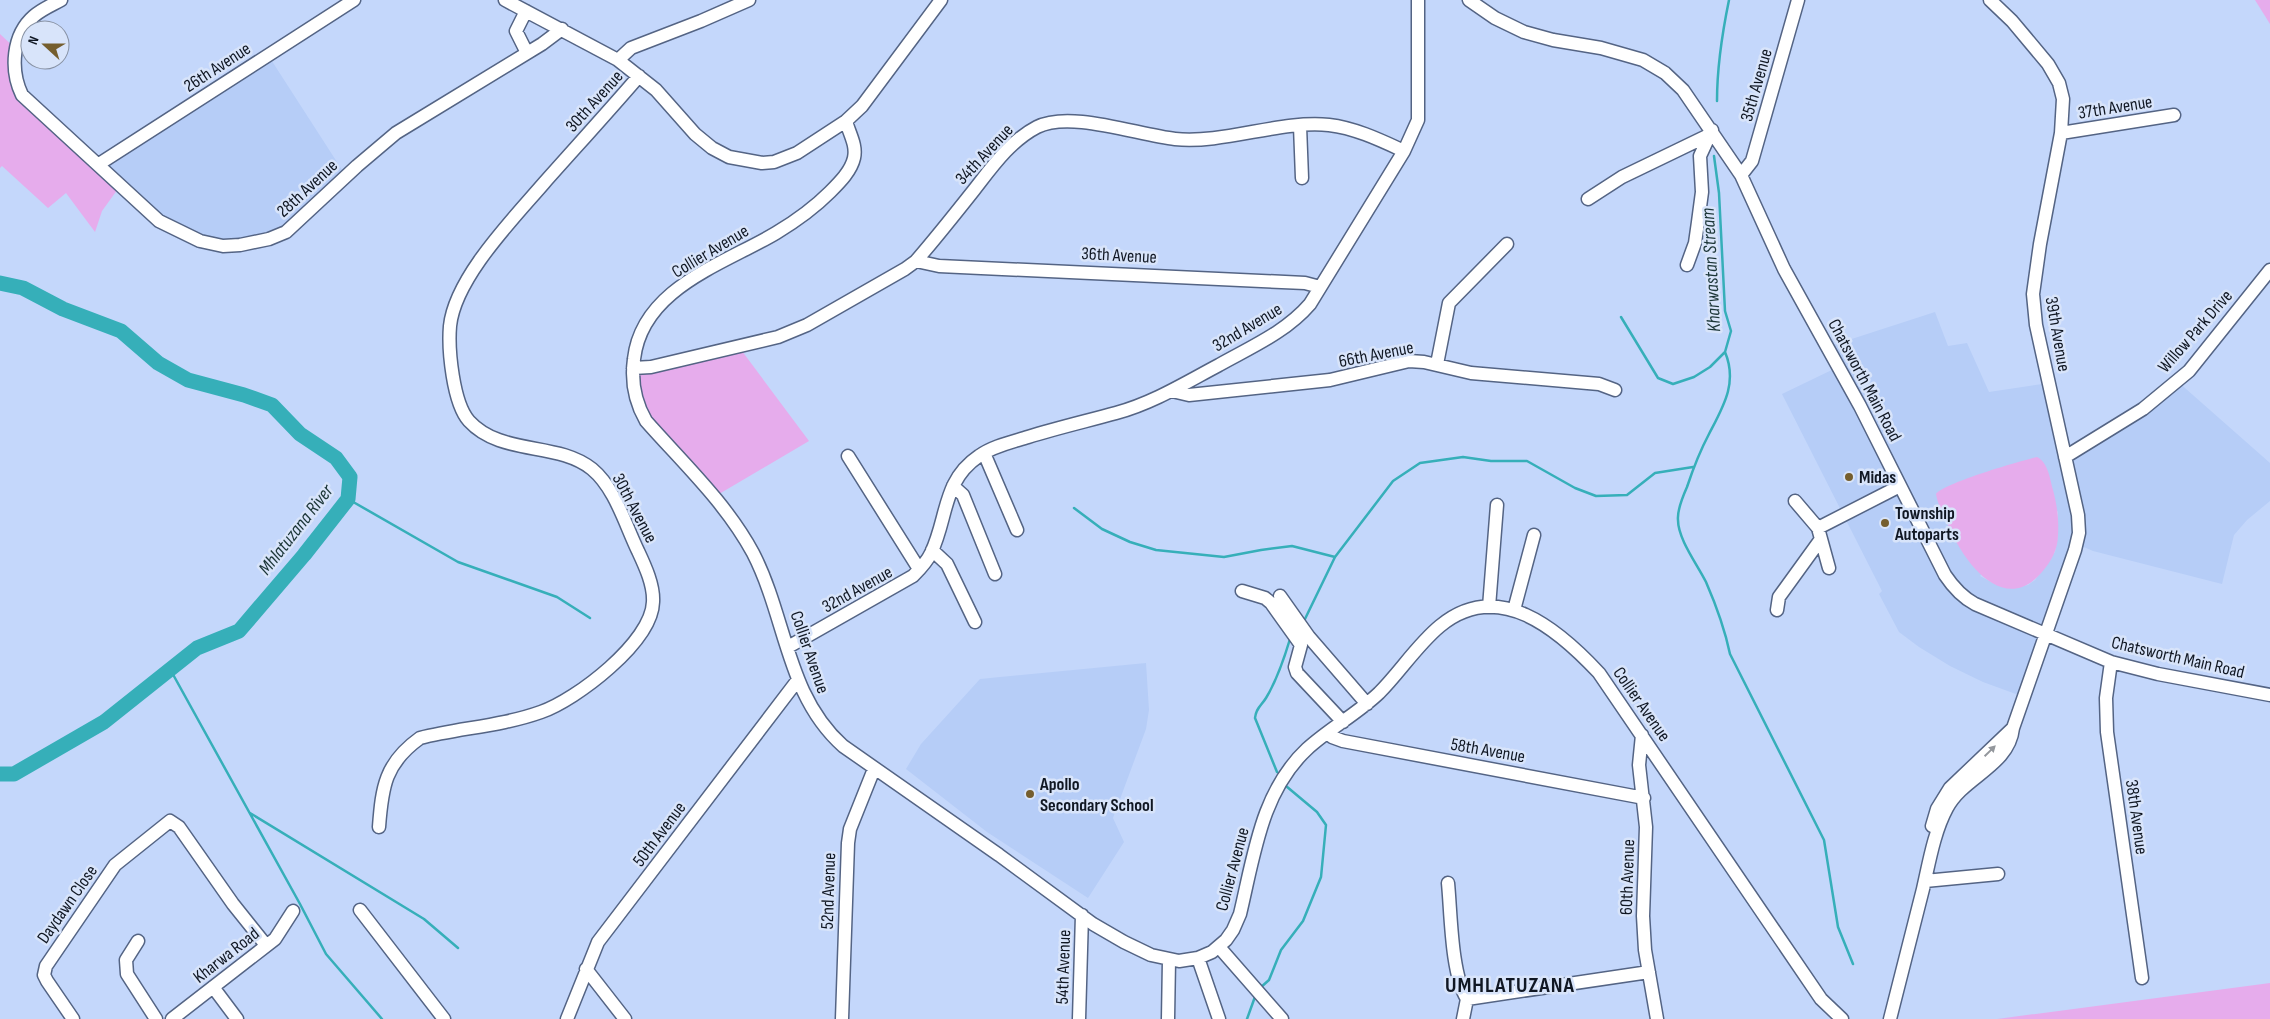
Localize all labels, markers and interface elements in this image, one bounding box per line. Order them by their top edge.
north arrow [20,20,70,70]
text: N [24,34,43,47]
street label: 26th Avenue [180,38,255,97]
street label: 35th Avenue [1736,46,1777,124]
street label: 30th Avenue [561,66,627,136]
street label: 37th Avenue [2076,91,2154,124]
street label: 34th Avenue [951,120,1018,189]
street label: 28th Avenue [273,155,342,222]
water label: Kharwastan Stream [1697,207,1726,333]
street label: Collier Avenue [668,220,752,283]
street label: 36th Avenue [1081,243,1157,268]
street label: Willow Park Drive [2154,286,2237,377]
street label: 39th Avenue [2041,295,2074,373]
street label: 32nd Avenue [1209,299,1286,356]
street label: Chatsworth Main Road [1823,315,1906,445]
street label: 66th Avenue [1337,337,1415,372]
place label: Midas [1859,467,1896,488]
street label: 30th Avenue [608,470,662,547]
marker: Midas [1843,471,1855,483]
water label: Mhlatuzana River [254,480,339,580]
place label: Township Autoparts [1894,503,1959,545]
marker: Township Autoparts [1879,517,1891,529]
street label: 32nd Avenue [818,562,896,617]
street label: Collier Avenue [786,608,833,696]
street label: Chatsworth Main Road [2109,632,2246,683]
street label: Collier Avenue [1608,663,1675,745]
street label: 58th Avenue [1449,734,1527,767]
one-way arrow [1983,745,1995,757]
place label: Apollo Secondary School [1039,774,1154,816]
street label: 38th Avenue [2121,778,2152,856]
marker: Apollo Secondary School [1024,788,1036,800]
street label: 50th Avenue [628,798,690,871]
street label: Collier Avenue [1211,825,1254,913]
street label: 60th Avenue [1616,839,1639,915]
street label: 52nd Avenue [817,852,840,930]
street label: Daydawn Close [33,861,102,947]
street label: Kharwa Road [189,923,263,988]
street label: 54th Avenue [1052,929,1075,1005]
district label: UMHLATUZANA [1445,972,1575,999]

